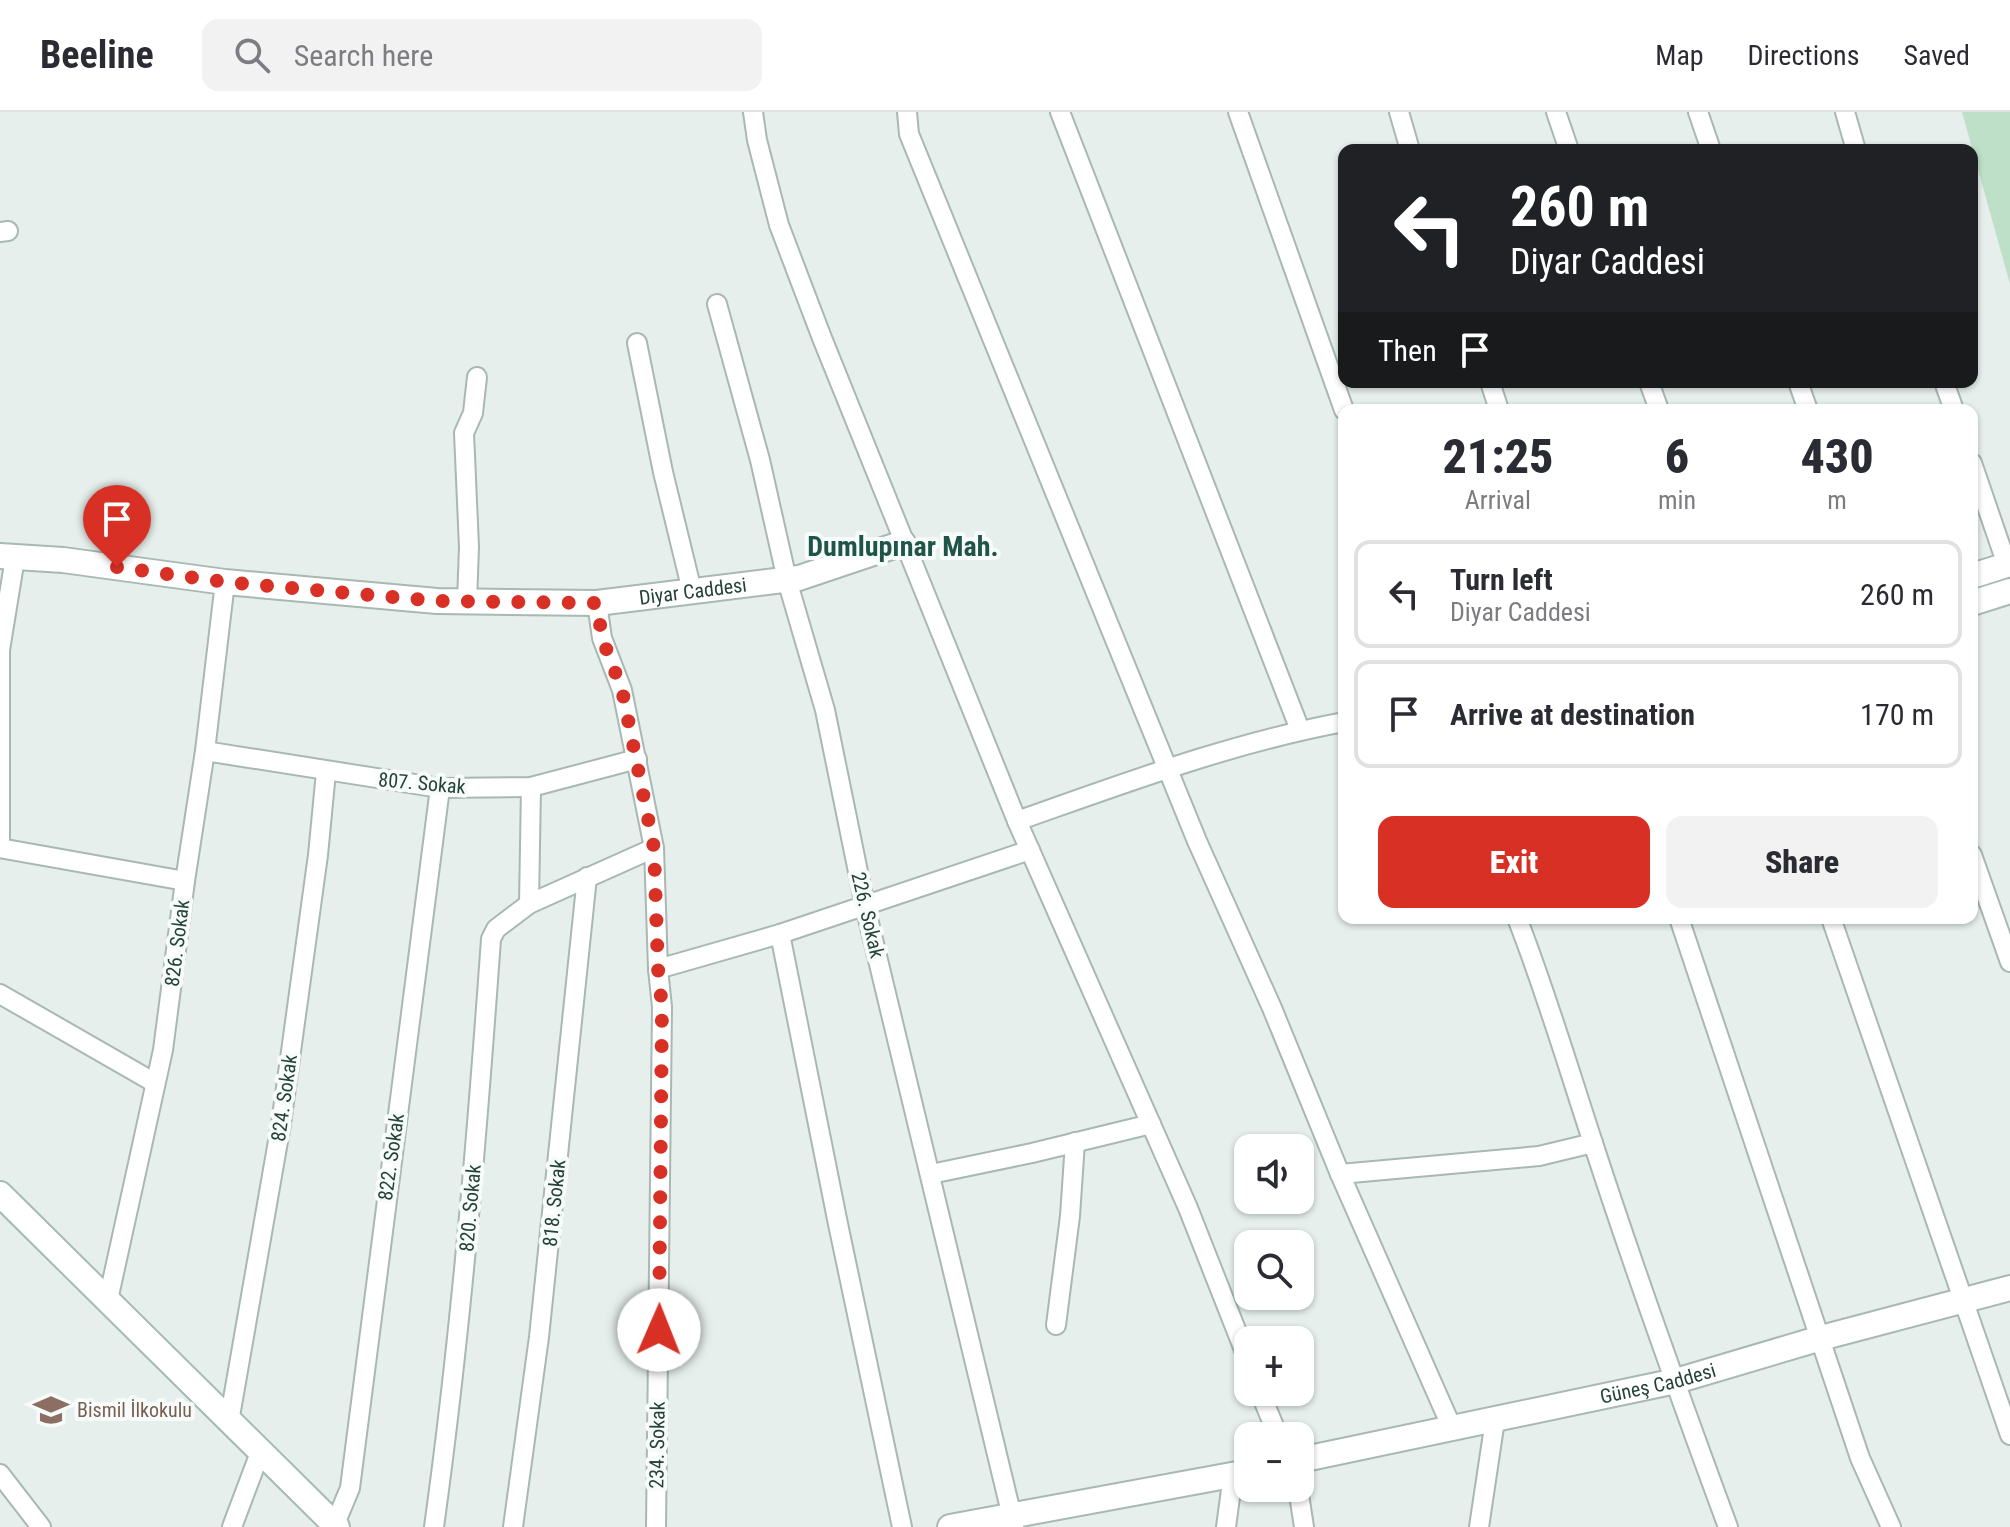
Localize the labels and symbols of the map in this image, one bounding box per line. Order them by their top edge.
pin [83,485,151,567]
district label: Dumlupınar Mah. [807,530,999,563]
street label: Diyar Caddesi [638,573,748,610]
street label: 807. Sokak [377,767,467,799]
street label: 226. Sokak [846,870,890,960]
street label: 826. Sokak [160,898,194,988]
street label: 824. Sokak [266,1053,302,1143]
street label: 822. Sokak [373,1112,409,1202]
street label: 818. Sokak [537,1158,571,1248]
street label: 820. Sokak [454,1163,486,1253]
position arrow [617,1288,701,1372]
street label: Güneş Caddesi [1598,1358,1719,1409]
school or university icon: Bismil İlkokulu [32,1391,70,1429]
place label: Bismil İlkokulu [77,1398,192,1422]
street label: 234. Sokak [644,1401,670,1489]

